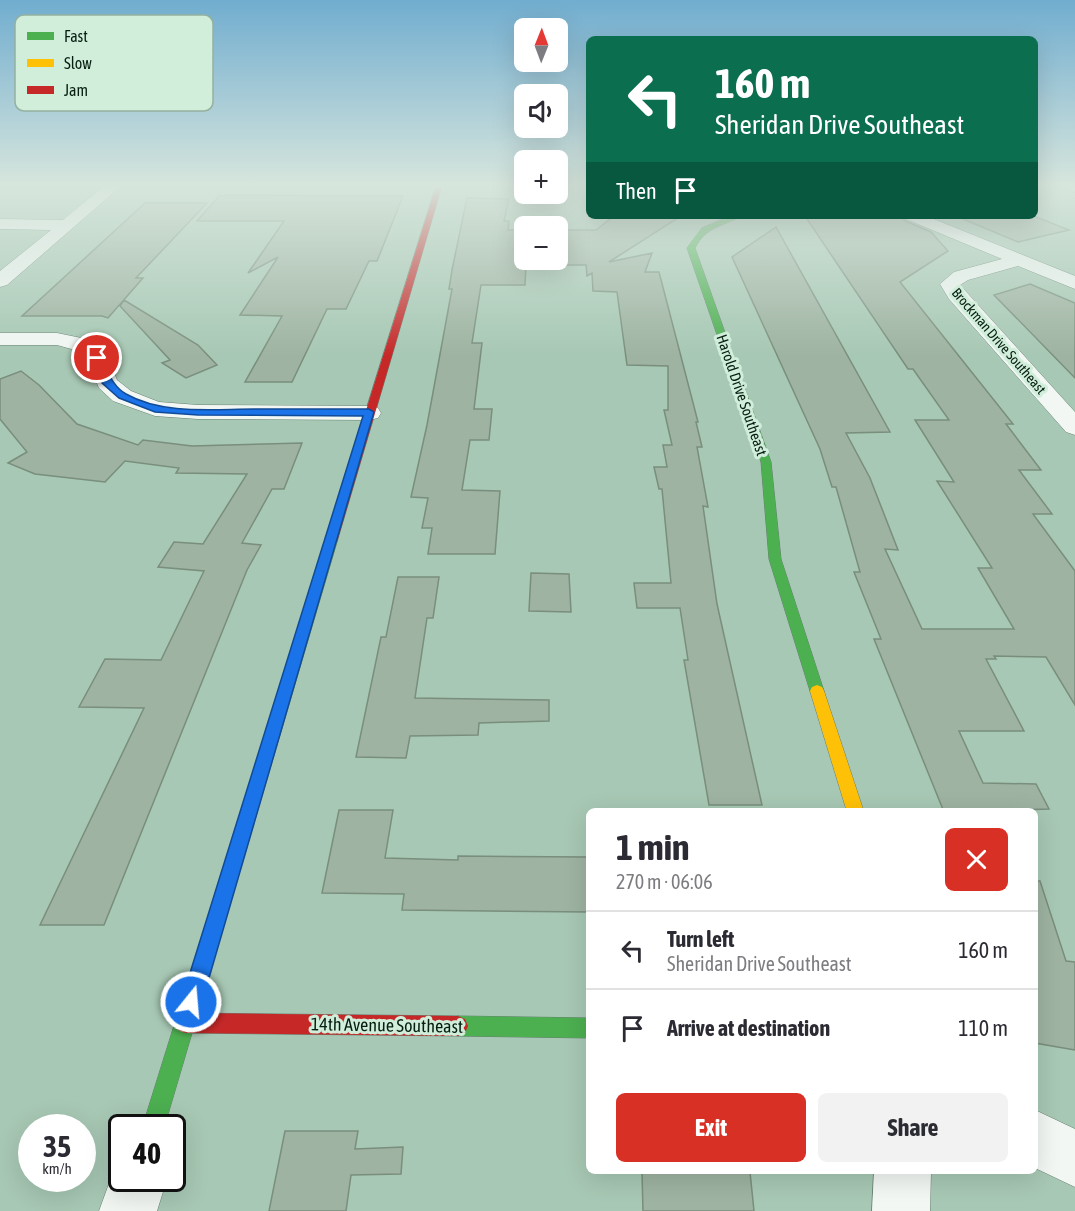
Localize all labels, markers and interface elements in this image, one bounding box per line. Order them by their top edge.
legend [15,15,213,111]
north arrow [514,18,568,72]
map controls [514,18,568,270]
text: Fast [64,27,88,45]
text: Slow [64,54,92,72]
text: 160 m [715,59,810,107]
icon: left [616,60,694,138]
text: Jam [64,81,88,99]
button: sound [514,84,568,138]
text: Sheridan Drive Southeast [715,109,964,140]
button: + [514,150,568,204]
icon: arrive [669,174,702,207]
text: Then [616,178,657,204]
button: − [514,216,568,270]
street label: Brockman Drive Southeast [949,285,1049,397]
pin [71,332,122,383]
street label: Harold Drive Southeast [713,332,771,458]
icon: arrive [80,341,113,374]
text: 1 min [616,826,690,868]
button: close [945,828,1008,891]
text: 270 m · 06:06 [616,870,713,893]
text: Turn left [667,926,734,952]
icon: left [616,934,649,967]
text: 160 m [958,937,1008,963]
text: Sheridan Drive Southeast [667,952,852,975]
position arrow [159,970,223,1034]
icon: arrive [616,1012,649,1045]
street label: 14th Avenue Southeast [311,1013,463,1037]
text: Arrive at destination [667,1015,830,1041]
text: 110 m [958,1015,1008,1041]
button: Exit [616,1093,806,1162]
button: Share [818,1093,1008,1162]
speed limit sign: 40 [108,1114,186,1192]
text: 35 [43,1129,71,1163]
text: km/h [42,1160,72,1177]

